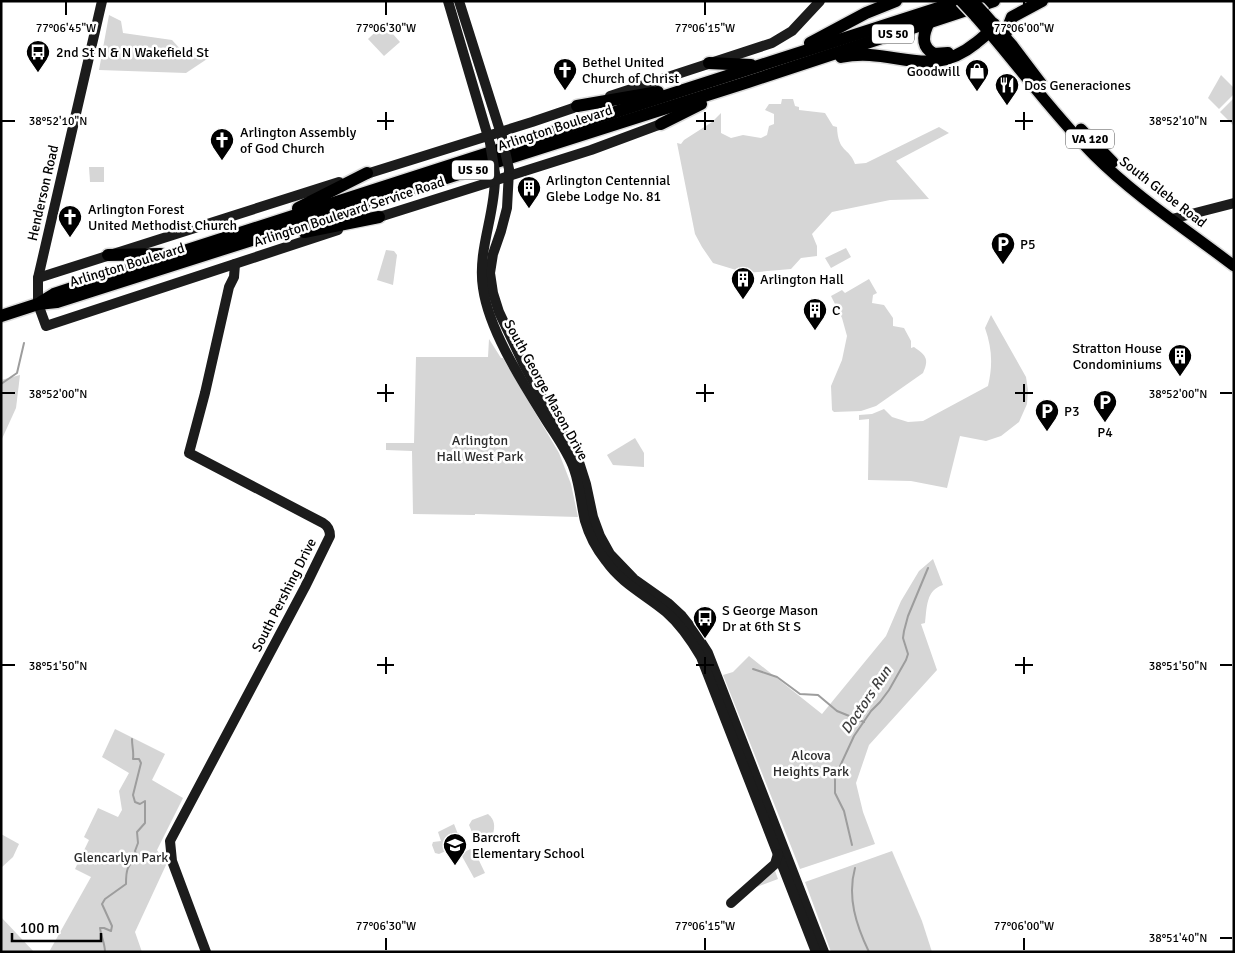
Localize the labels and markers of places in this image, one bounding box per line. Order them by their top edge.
bus stop icon: 2nd St N & N Wakefield St [25,39,51,73]
place label: 2nd St N & N Wakefield St [56,44,209,61]
place label: Bethel United Church of Christ [582,54,679,87]
church icon: Bethel United Church of Christ [552,57,578,91]
shop icon: Goodwill [964,58,990,92]
place label: Goodwill [907,63,960,80]
restaurant icon: Dos Generaciones [994,72,1020,106]
place label: Dos Generaciones [1024,77,1131,94]
place label: Arlington Assembly of God Church [240,124,357,157]
church icon: Arlington Assembly of God Church [209,127,235,161]
place label: Arlington Centennial Glebe Lodge No. 81 [546,172,670,205]
building icon: Arlington Centennial Glebe Lodge No. 81 [516,175,542,209]
place label: Arlington Forest United Methodist Church [88,201,237,234]
church icon: Arlington Forest United Methodist Church [57,204,83,238]
parking icon: P5 [990,231,1016,265]
place label: P5 [1020,236,1036,253]
building icon: Arlington Hall [730,266,756,300]
place label: Arlington Hall [760,271,844,288]
building icon: C [802,297,828,331]
place label: C [832,302,840,319]
place label: Stratton House Condominiums [1072,340,1162,373]
building icon: Stratton House Condominiums [1167,343,1193,377]
parking icon: P4 [1092,389,1118,423]
parking icon: P3 [1034,398,1060,432]
place label: P3 [1064,403,1080,420]
place label: P4 [1097,424,1113,441]
place label: S George Mason Dr at 6th St S [722,602,818,635]
bus stop icon: S George Mason Dr at 6th St S [692,605,718,639]
place label: Barcroft Elementary School [472,829,585,862]
school or university icon: Barcroft Elementary School [442,832,468,866]

